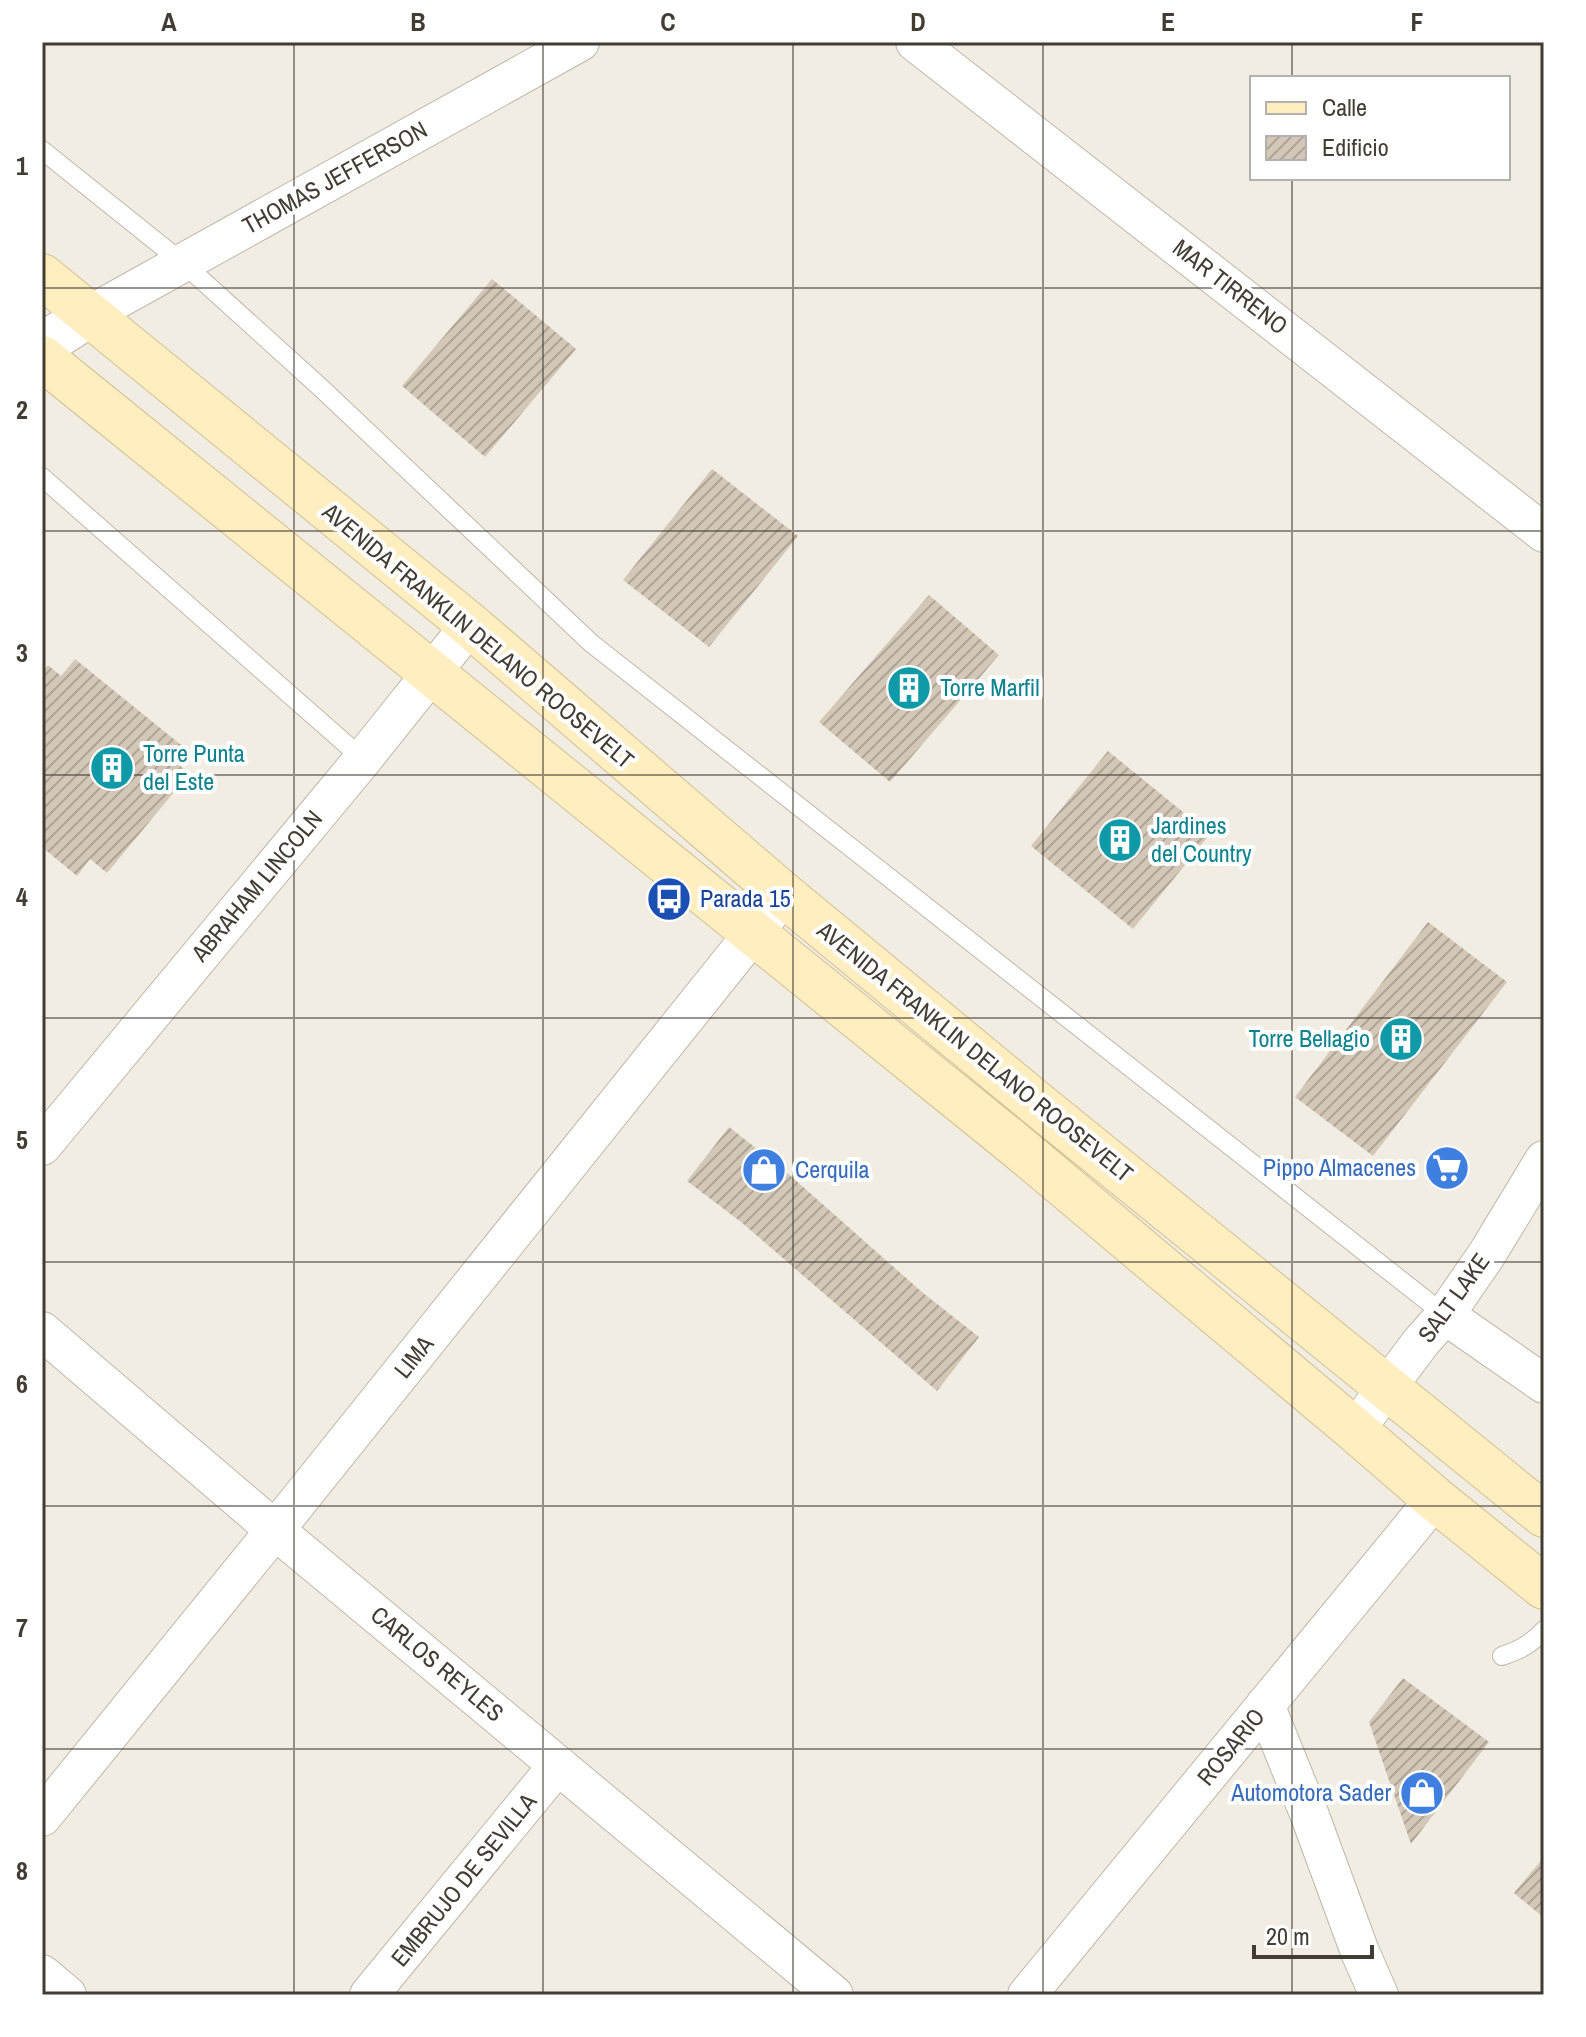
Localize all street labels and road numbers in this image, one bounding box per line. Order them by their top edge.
street label: THOMAS JEFFERSON [236,113,433,241]
street label: MAR TIRRENO [1167,231,1295,341]
street label: AVENIDA FRANKLIN DELANO ROOSEVELT [315,495,641,775]
street label: ABRAHAM LINCOLN [183,803,329,968]
street label: AVENIDA FRANKLIN DELANO ROOSEVELT [810,913,1140,1189]
street label: SALT LAKE [1410,1246,1496,1349]
street label: LIMA [386,1328,441,1384]
street label: CARLOS REYLES [365,1598,511,1728]
street label: ROSARIO [1189,1701,1271,1792]
street label: EMBRUJO DE SEVILLA [383,1785,544,1973]

